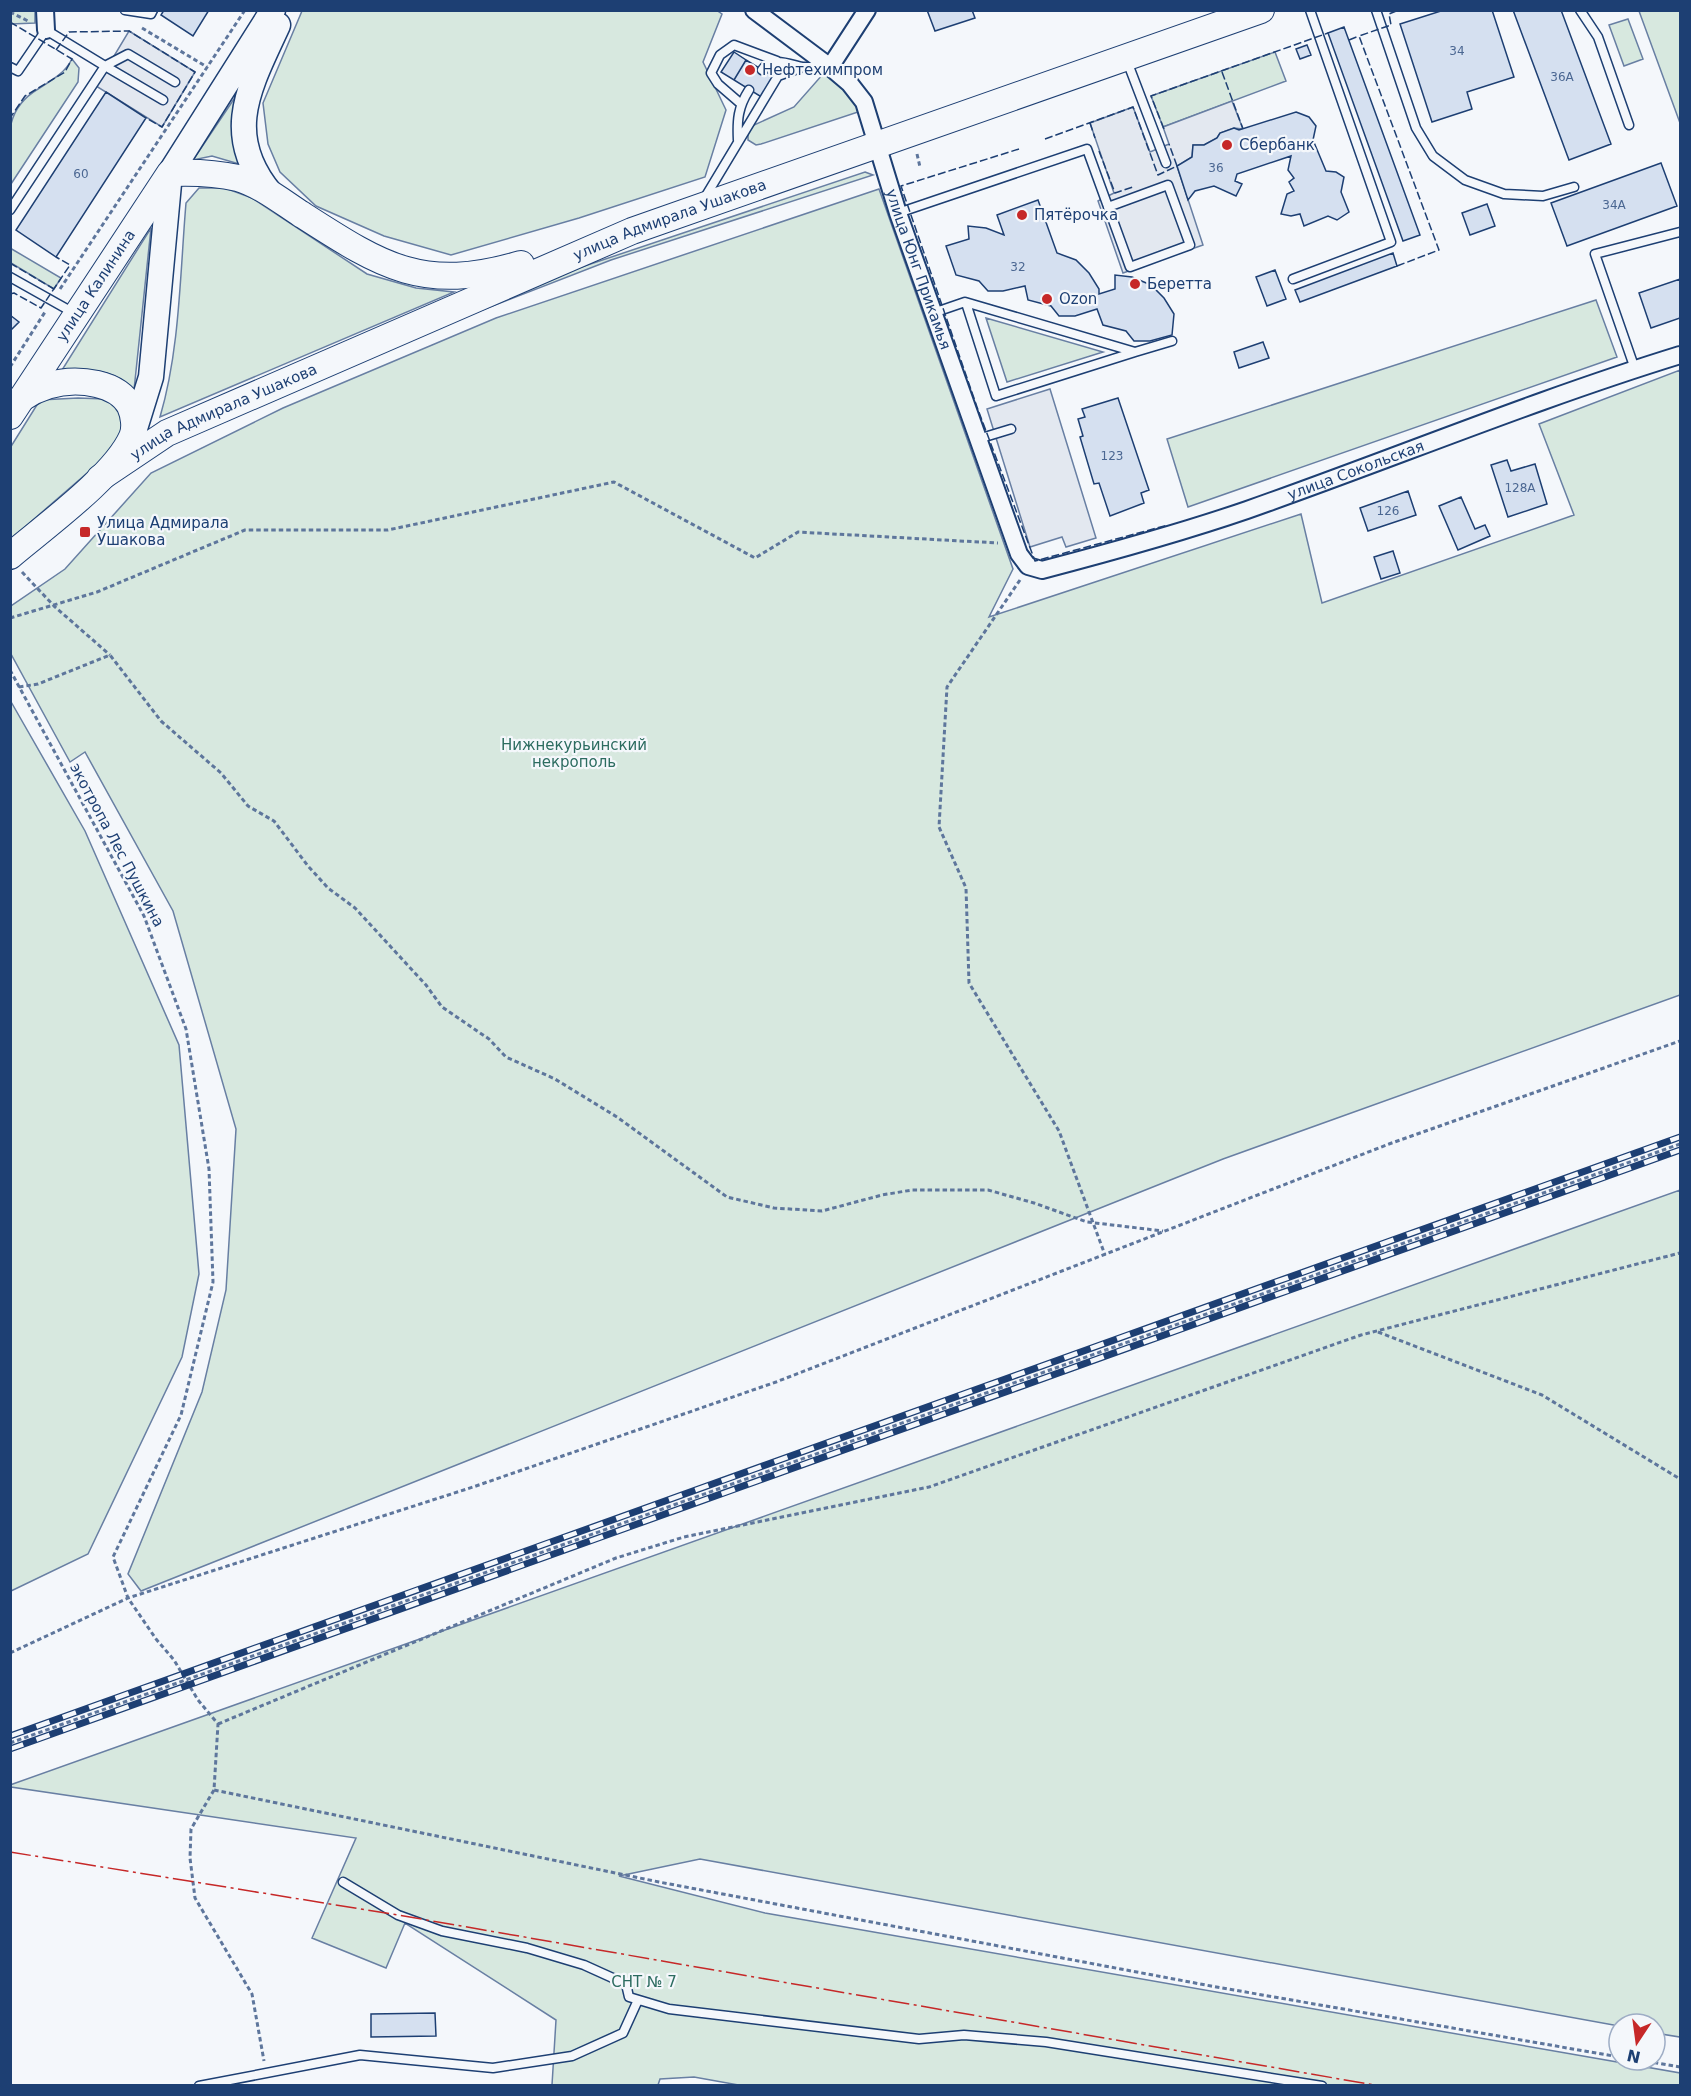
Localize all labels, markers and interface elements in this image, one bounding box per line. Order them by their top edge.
house number: 34 [1449,44,1465,58]
place label: Нефтехимпром [762,61,883,79]
marker: Нефтехимпром [743,63,757,77]
house number: 36А [1550,70,1575,84]
place label: Сбербанк [1239,136,1315,154]
marker: Сбербанк [1220,138,1234,152]
house number: 36 [1208,161,1224,175]
house number: 60 [73,167,89,181]
street label: улица Адмирала Ушакова [571,176,769,264]
street label: улица Юнг Прикамья [882,187,955,352]
house number: 34А [1602,198,1627,212]
place label: Пятёрочка [1034,206,1118,224]
marker: Пятёрочка [1015,208,1029,222]
street label: улица Калинина [52,226,139,345]
house number: 32 [1010,260,1026,274]
place label: Беретта [1147,275,1212,293]
marker: Беретта [1128,277,1142,291]
place label: Ozon [1059,290,1097,308]
marker: Ozon [1040,292,1054,306]
street label: улица Адмирала Ушакова [127,360,320,464]
street label: улица Сокольская [1285,437,1427,504]
house number: 123 [1101,449,1123,463]
house number: 128А [1504,481,1536,495]
house number: 126 [1377,504,1399,518]
place label: Улица Адмирала Ушакова [97,514,229,549]
marker: Улица Адмирала Ушакова [78,525,92,539]
park label: Нижнекурьинский некрополь [501,736,647,771]
street label: экотропа Лес Пушкина [66,760,168,930]
park label: СНТ № 7 [611,1973,677,1991]
north arrow [1607,2012,1667,2072]
text: N [1625,2045,1642,2067]

